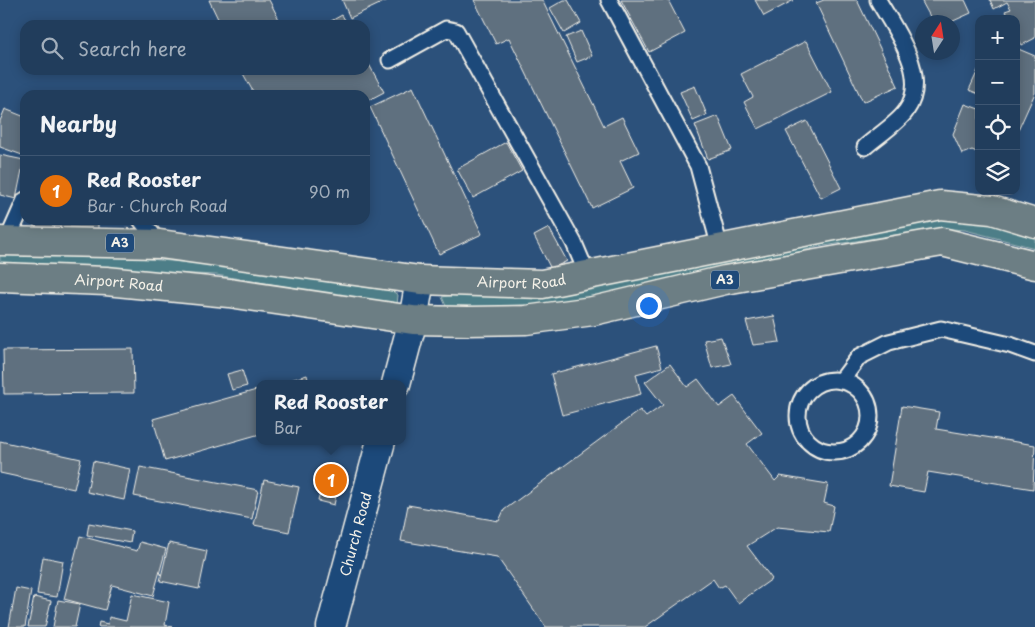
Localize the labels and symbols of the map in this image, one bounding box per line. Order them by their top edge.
north arrow [915,15,960,60]
road number: A3 [106,234,134,252]
street label: Airport Road [74,269,164,297]
street label: Airport Road [477,269,567,294]
road number: A3 [711,270,739,290]
your location [636,293,662,319]
pin: 1 [315,461,347,499]
street label: Church Road [334,490,377,579]

